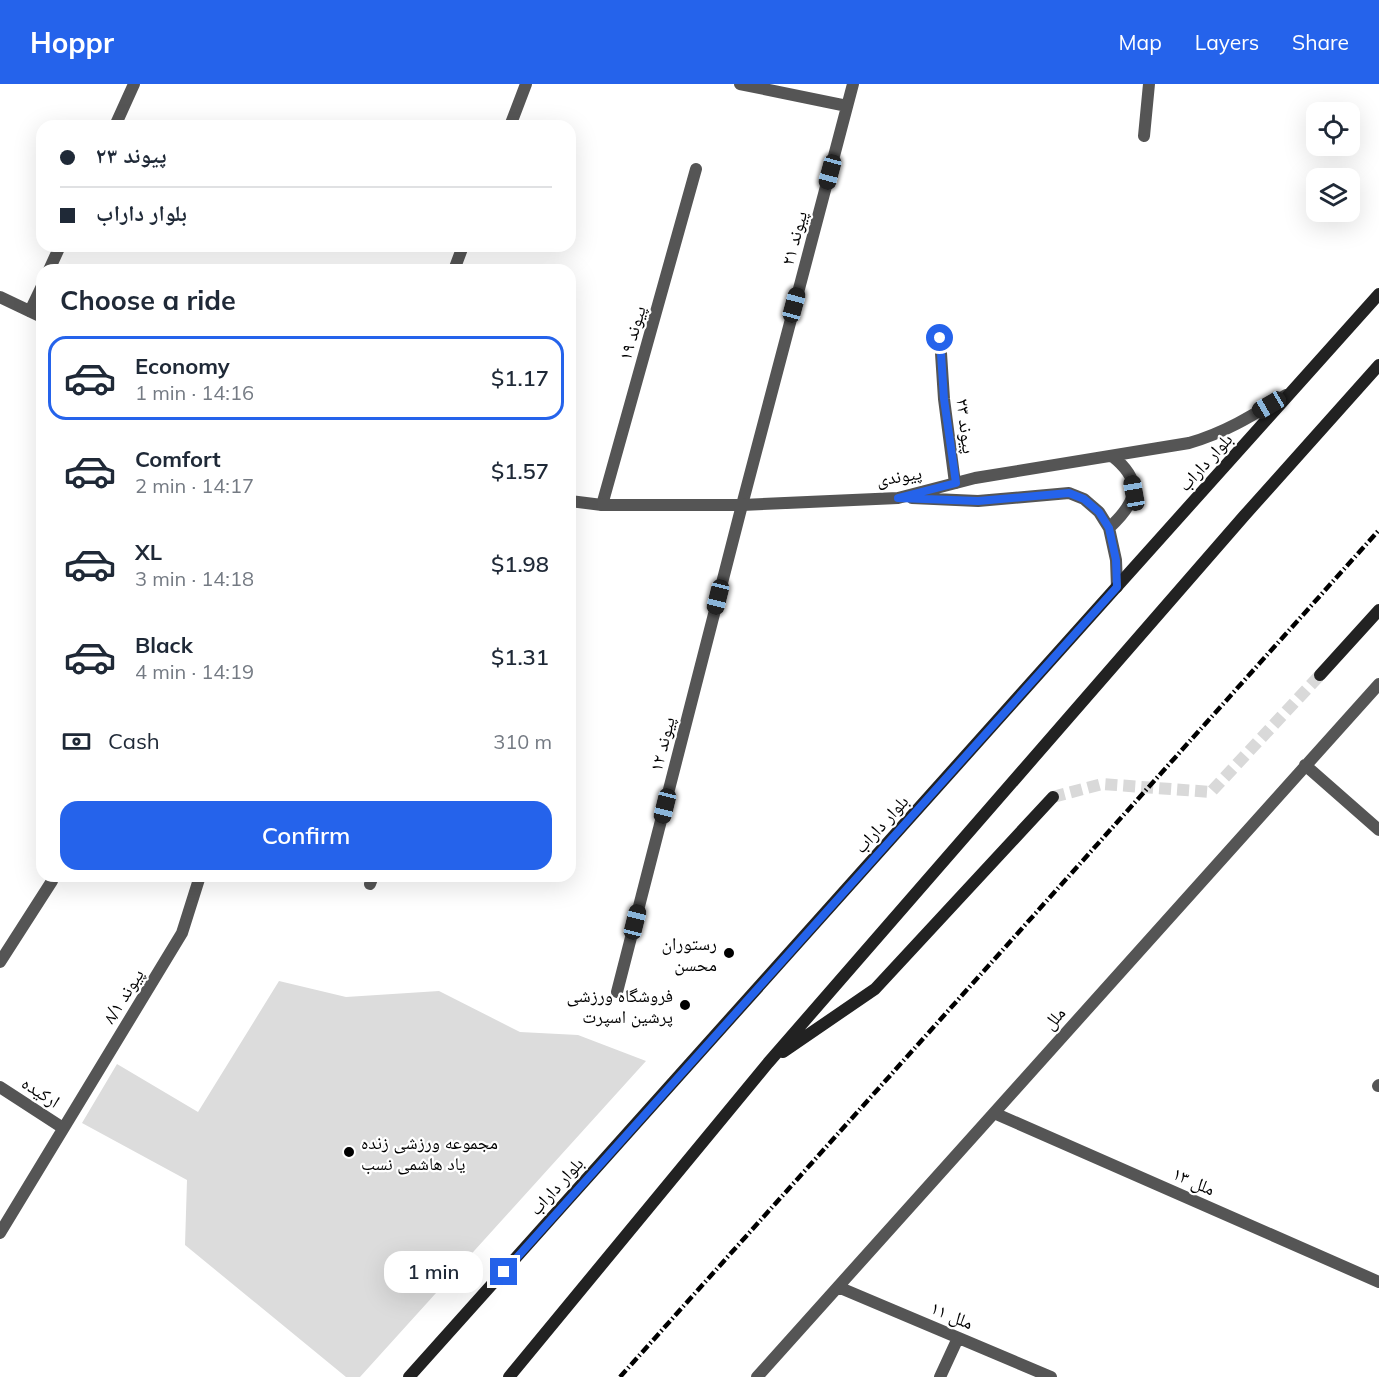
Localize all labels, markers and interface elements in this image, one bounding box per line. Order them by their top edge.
text: Hoppr [30,25,114,60]
text: Map [1119,29,1162,55]
text: Layers [1195,29,1259,55]
text: Share [1292,29,1349,55]
map controls [1306,102,1360,222]
button: locate [1306,102,1360,156]
text: پیوند ۲۳ [96,141,166,169]
car [817,152,843,192]
button: layers [1306,168,1360,222]
text: بلوار داراب [96,199,187,227]
street label: پیوند ۲۱ [776,208,812,268]
text: Choose a ride [60,283,236,317]
car [781,285,807,325]
street label: پیوند ۱۹ [613,303,651,363]
route start [926,324,953,351]
icon: car [63,351,117,405]
text: Economy [135,352,230,380]
text: $1.17 [491,364,549,392]
text: 1 min · 14:16 [135,380,254,405]
car [1249,388,1289,422]
street label: پیوند ۲۳ [951,397,981,455]
street label: بلوار داراب [1173,428,1237,496]
icon: car [63,444,117,498]
text: Comfort [135,445,221,473]
text: $1.57 [491,457,549,485]
street label: پیوندی [875,461,923,491]
text: 2 min · 14:17 [135,473,254,498]
car [1122,474,1146,512]
icon: car [63,537,117,591]
text: XL [135,538,162,566]
text: $1.98 [491,550,549,578]
text: 3 min · 14:18 [135,566,254,591]
car [705,577,731,617]
icon: car [63,630,117,684]
text: Black [135,631,193,659]
text: $1.31 [491,643,549,671]
text: 4 min · 14:19 [135,659,254,684]
street label: پیوند ۱۲ [644,714,680,774]
icon: cash [60,725,93,758]
text: Cash [108,727,160,755]
text: 310 m [493,729,552,754]
car [652,786,678,826]
street label: بلوار داراب [849,790,913,858]
button: Confirm [60,801,552,870]
car [622,902,648,942]
place label: رستوران محسن [662,932,717,976]
marker: رستوران محسن [722,946,736,960]
street label: پیوند ۸/۱ [97,964,149,1028]
place label: فروشگاه ورزشی پرشین اسپرت [567,984,673,1028]
marker: فروشگاه ورزشی پرشین اسپرت [678,998,692,1012]
street label: ملل [1038,1002,1070,1034]
street label: ارکیده [18,1071,64,1113]
place label: مجموعه ورزشی زنده یاد هاشمی نسب [361,1131,498,1175]
marker: مجموعه ورزشی زنده یاد هاشمی نسب [342,1145,356,1159]
street label: بلوار داراب [524,1152,588,1220]
street label: ملل ۱۳ [1169,1162,1219,1200]
callout: 1 min [384,1251,483,1293]
route end [490,1258,517,1285]
text: 1 min [408,1259,459,1284]
street label: ملل ۱۱ [927,1296,977,1334]

